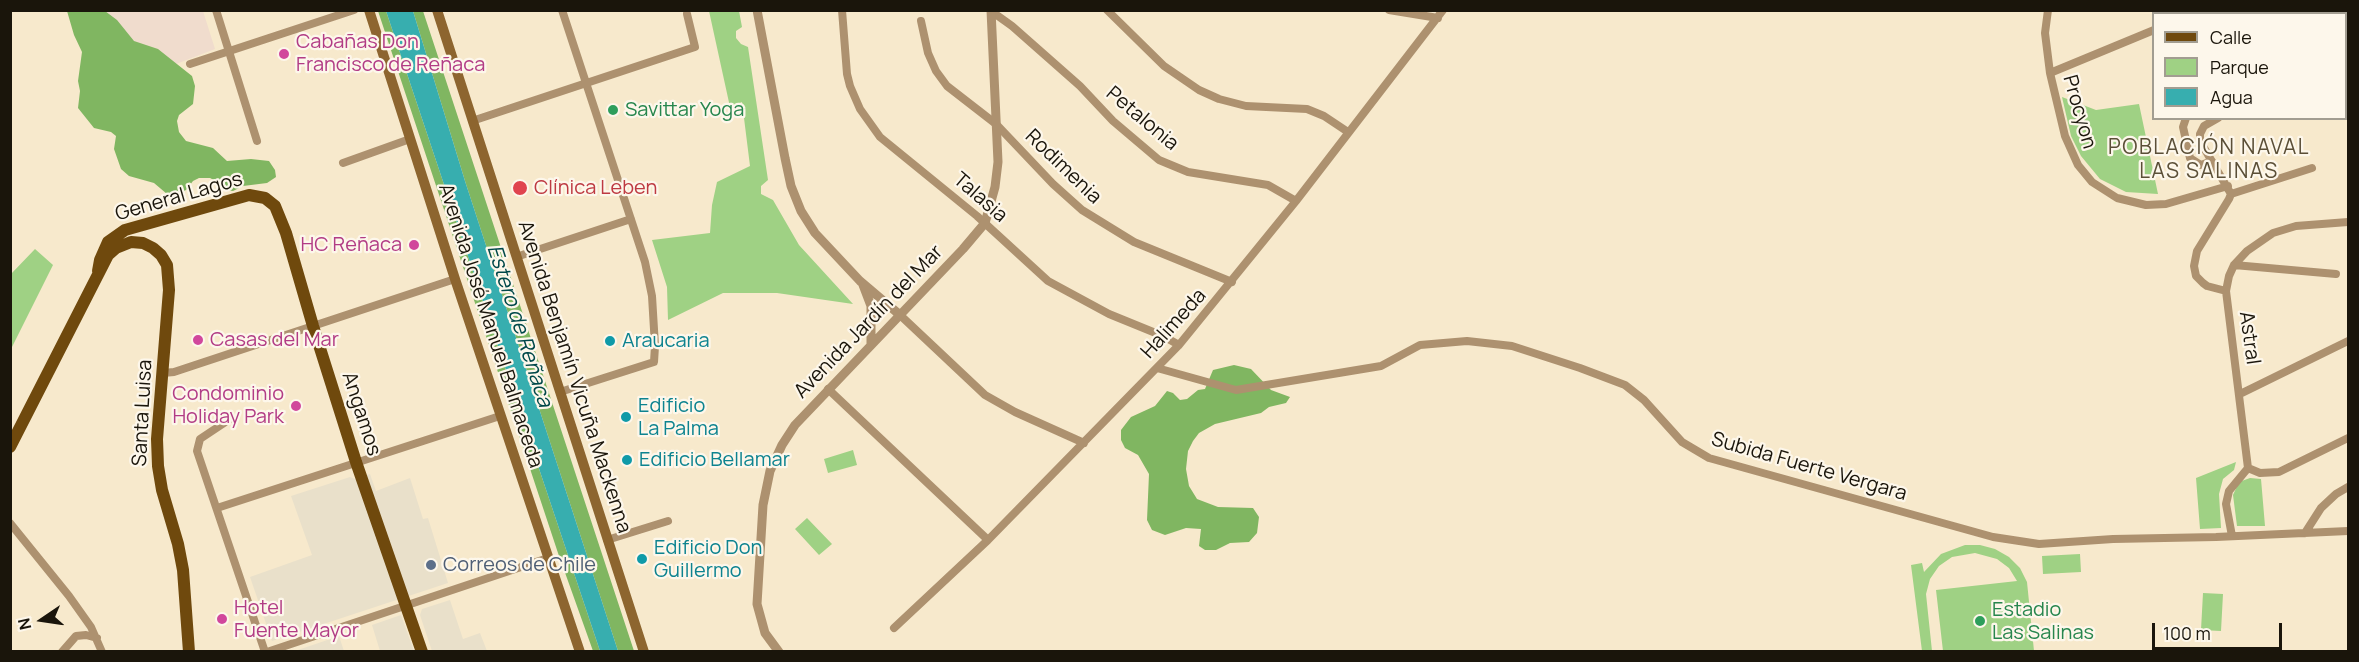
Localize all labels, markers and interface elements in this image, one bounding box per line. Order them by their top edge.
legend [2152,12,2347,120]
text: Calle [2210,25,2252,49]
place label: Cabañas Don Francisco de Reñaca [296,30,485,77]
marker: Cabañas Don Francisco de Reñaca [277,47,291,61]
text: Parque [2210,55,2269,79]
street label: Procyon [2057,72,2101,152]
street label: Petalonia [1101,82,1183,156]
text: Agua [2210,85,2253,109]
place label: Savittar Yoga [625,98,744,122]
marker: Savittar Yoga [606,103,620,117]
street label: Rodimenia [1020,125,1106,209]
district label: POBLACIÓN NAVAL LAS SALINAS [2108,135,2310,185]
street label: General Lagos [113,167,245,227]
street label: Talasia [948,168,1012,228]
place label: Clínica Leben [534,176,657,200]
marker: Clínica Leben [511,179,529,197]
street label: Avenida José Manuel Balmaceda [433,181,547,471]
street label: Avenida Benjamín Vicuña Mackenna [512,218,636,536]
place label: HC Reñaca [301,233,402,257]
marker: HC Reñaca [407,238,421,252]
street label: Avenida Jardín del Mar [790,240,948,404]
water label: Estero de Reñaca [481,242,557,410]
street label: Halimeda [1136,284,1212,364]
street label: Astral [2233,310,2265,366]
place label: Casas del Mar [210,328,339,352]
place label: Araucaria [622,329,710,353]
marker: Casas del Mar [191,333,205,347]
marker: Araucaria [603,334,617,348]
street label: Santa Luisa [128,359,158,467]
street label: Angamos [336,369,386,459]
place label: Condominio Holiday Park [172,382,284,429]
place label: Edificio La Palma [638,394,719,441]
marker: Condominio Holiday Park [289,399,303,413]
marker: Edificio La Palma [619,410,633,424]
street label: Subida Fuerte Vergara [1709,428,1909,506]
place label: Edificio Bellamar [639,448,790,472]
marker: Edificio Bellamar [620,453,634,467]
place label: Edificio Don Guillermo [654,536,762,583]
marker: Edificio Don Guillermo [635,552,649,566]
place label: Correos de Chile [443,553,596,577]
marker: Correos de Chile [424,558,438,572]
north arrow [12,590,72,650]
place label: Hotel Fuente Mayor [234,596,359,643]
place label: Estadio Las Salinas [1992,598,2094,645]
scale bar [2155,611,2286,649]
marker: Hotel Fuente Mayor [215,612,229,626]
marker: Estadio Las Salinas [1973,614,1987,628]
text: N [12,616,36,632]
text: 100 m [2163,621,2211,645]

